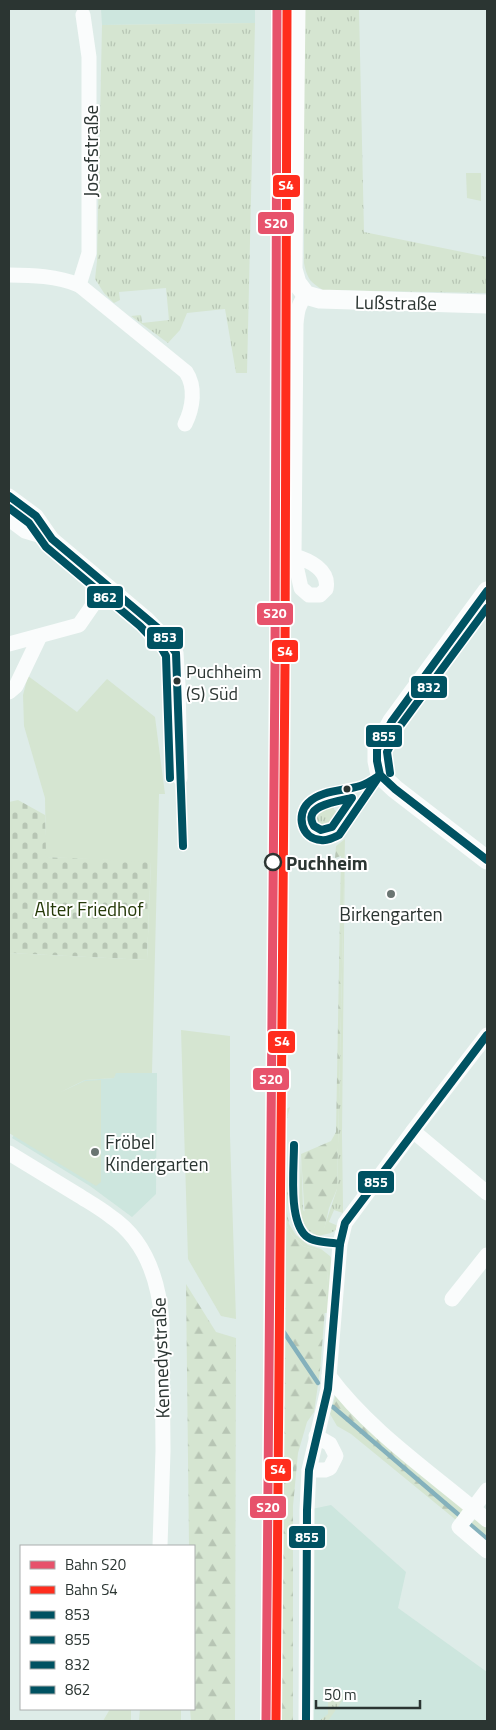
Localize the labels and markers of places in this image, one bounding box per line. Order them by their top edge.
place label: Puchheim (S) Süd [186,658,262,707]
marker: Puchheim (S) Süd [172,676,182,686]
unlabelled marker [342,784,352,794]
place label: Puchheim [286,848,368,877]
marker: Puchheim [264,853,282,871]
marker: Birkengarten [385,888,397,900]
place label: Birkengarten [339,899,443,928]
place label: Fröbel Kindergarten [105,1127,209,1178]
marker: Fröbel Kindergarten [89,1146,101,1158]

